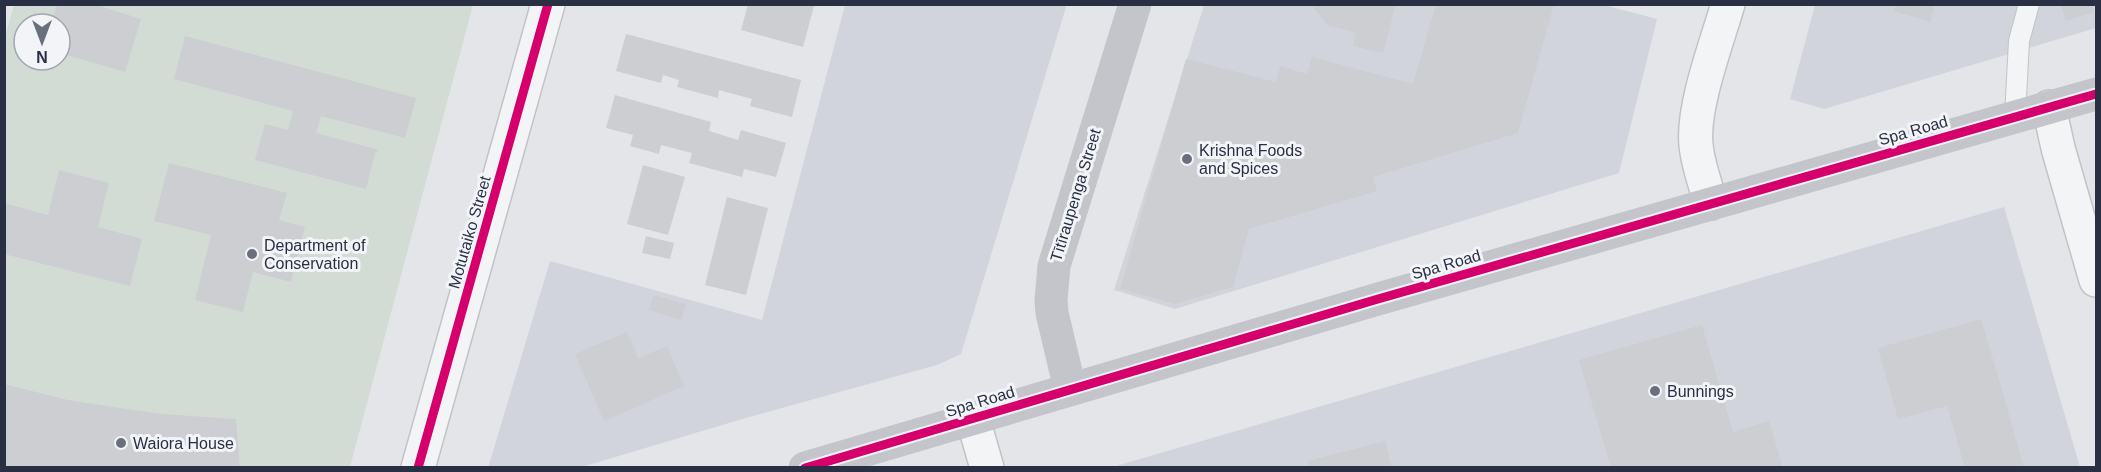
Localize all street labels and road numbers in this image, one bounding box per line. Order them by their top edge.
street label: Spa Road [1877,113,1950,148]
street label: Tītīraupenga Street [1047,126,1104,264]
street label: Motutaiko Street [445,173,494,290]
street label: Spa Road [1410,247,1483,282]
street label: Spa Road [944,383,1017,420]

